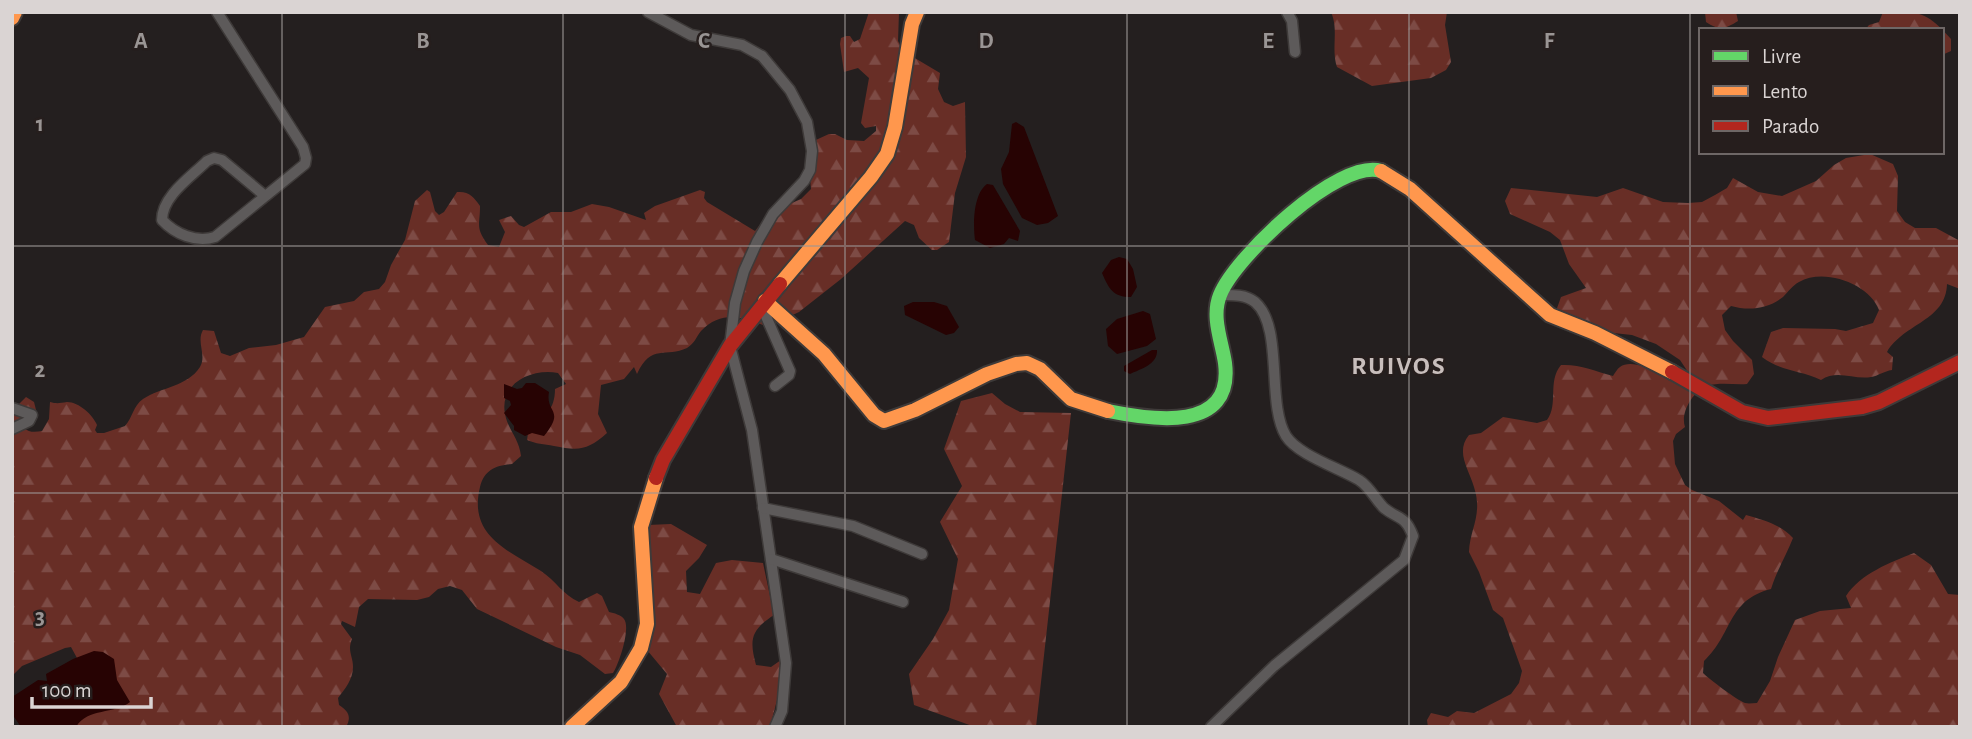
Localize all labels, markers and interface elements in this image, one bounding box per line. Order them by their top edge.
legend [1699,28,1944,154]
text: A [134,30,148,53]
text: B [416,30,430,53]
text: C [698,30,710,53]
text: D [978,30,994,53]
text: E [1262,30,1274,53]
text: F [1544,30,1555,53]
text: Livre [1762,46,1801,67]
text: Lento [1762,81,1808,102]
text: 1 [36,113,44,136]
text: Parado [1762,116,1819,137]
district label: RUIVOS [1351,353,1447,379]
text: 2 [35,359,46,382]
text: 3 [35,606,45,629]
scale bar [32,666,150,710]
text: 100 m [42,680,92,701]

